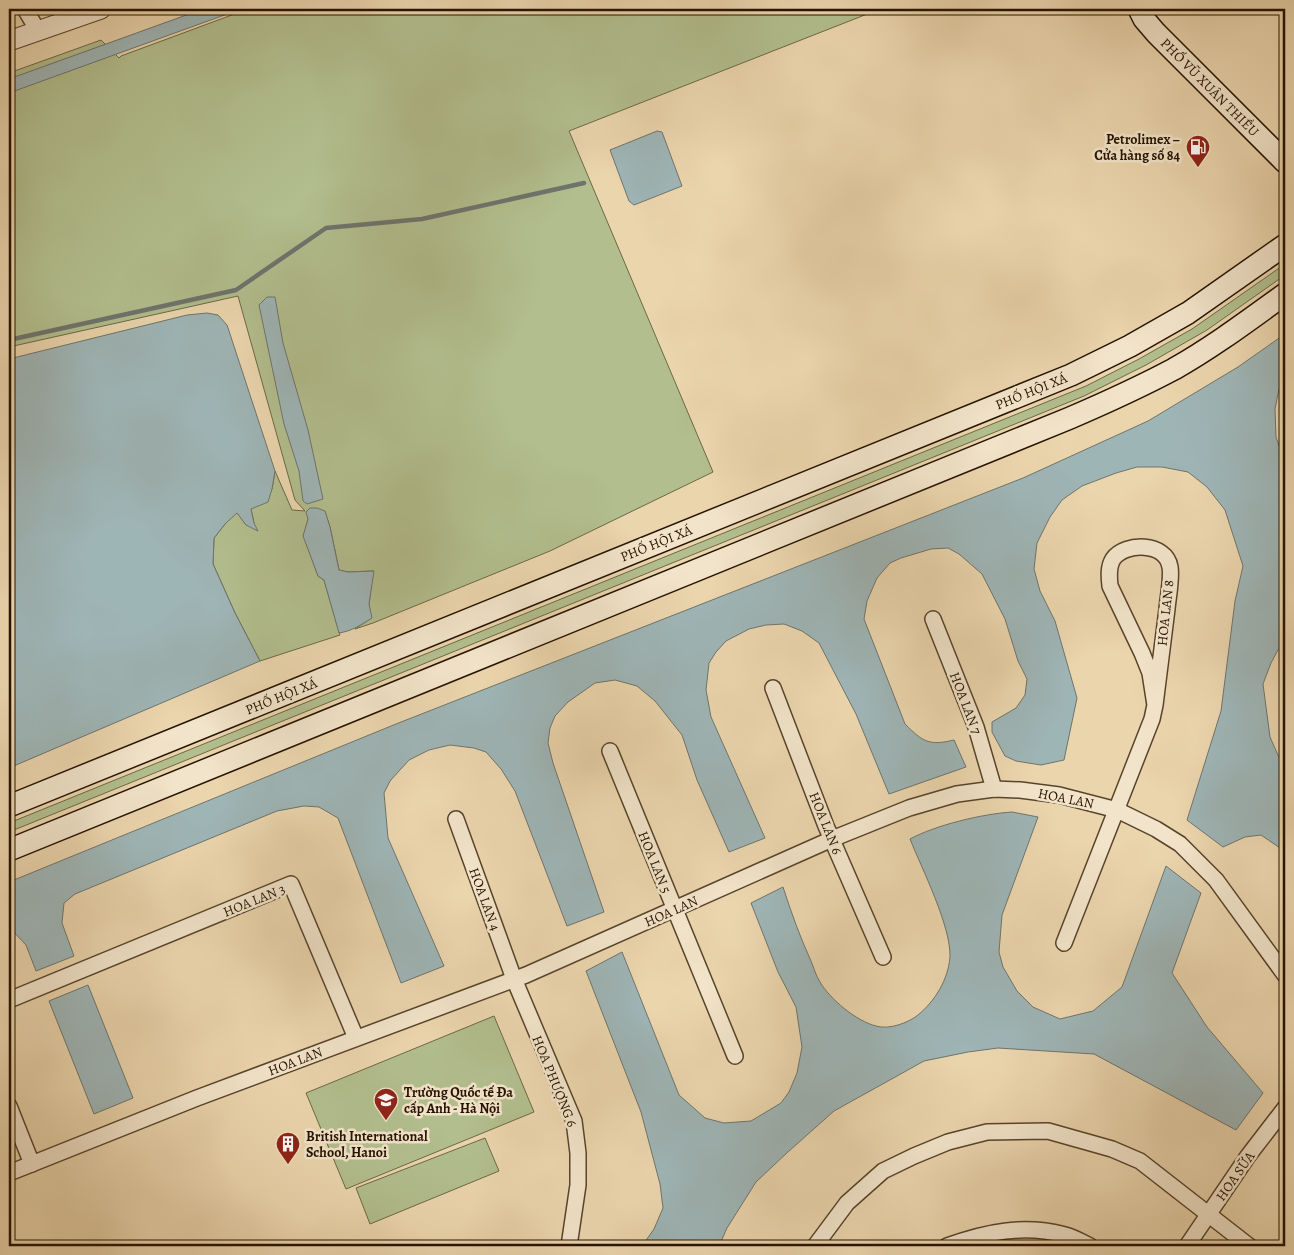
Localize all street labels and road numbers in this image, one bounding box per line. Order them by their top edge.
street label: PHỐ VŨ XUÂN THIỀU [1156,33,1264,141]
street label: PHỐ HỘI XÁ [992,367,1071,414]
street label: PHỐ HỘI XÁ [617,519,696,566]
street label: HOA LAN 8 [1153,579,1178,647]
street label: HOA LAN 7 [945,669,986,737]
street label: PHỐ HỘI XÁ [242,672,321,719]
street label: HOA LAN [1036,784,1096,813]
street label: HOA LAN 6 [804,789,847,857]
street label: HOA LAN 5 [633,828,676,896]
street label: HOA LAN 4 [464,865,505,933]
street label: HOA LAN 3 [220,879,288,922]
street label: HOA LAN [641,891,701,932]
street label: HOA PHƯỢNG 6 [527,1032,582,1130]
street label: HOA LAN [265,1042,325,1081]
street label: HOA SỮA [1212,1147,1260,1205]

